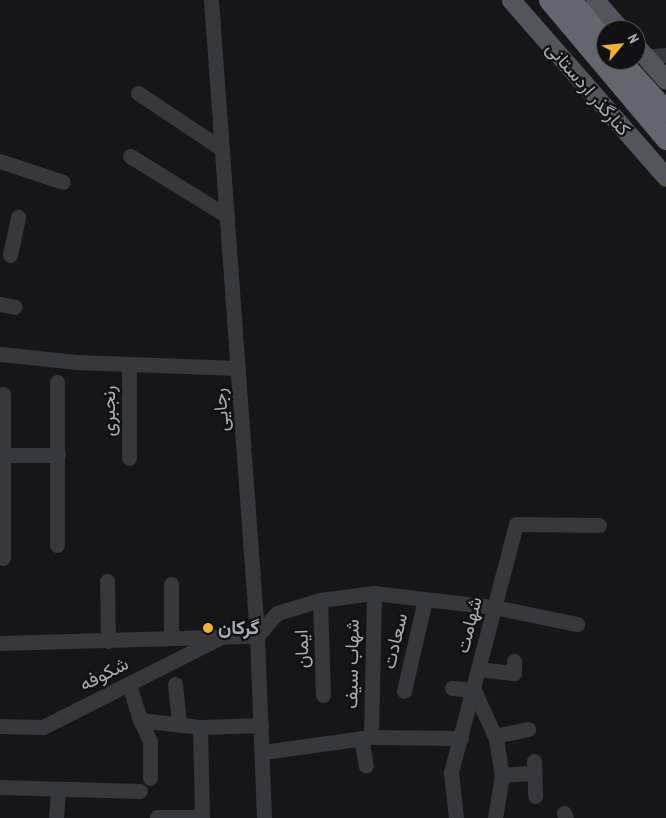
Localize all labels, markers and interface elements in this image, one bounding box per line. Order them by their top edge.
north arrow [596,20,646,70]
text: N [624,31,643,46]
street label: کنارگذر اردستانی [541,37,635,141]
street label: رنجبری [98,386,120,436]
street label: رجایی [208,387,234,433]
street label: شهامت [451,594,487,656]
street label: سعادت [378,611,412,671]
place label: گرکان [218,617,259,639]
street label: شهاب سیف [340,619,364,709]
marker: گرکان [202,622,214,634]
street label: ایمان [290,629,314,669]
street label: شکوفه [76,652,132,696]

